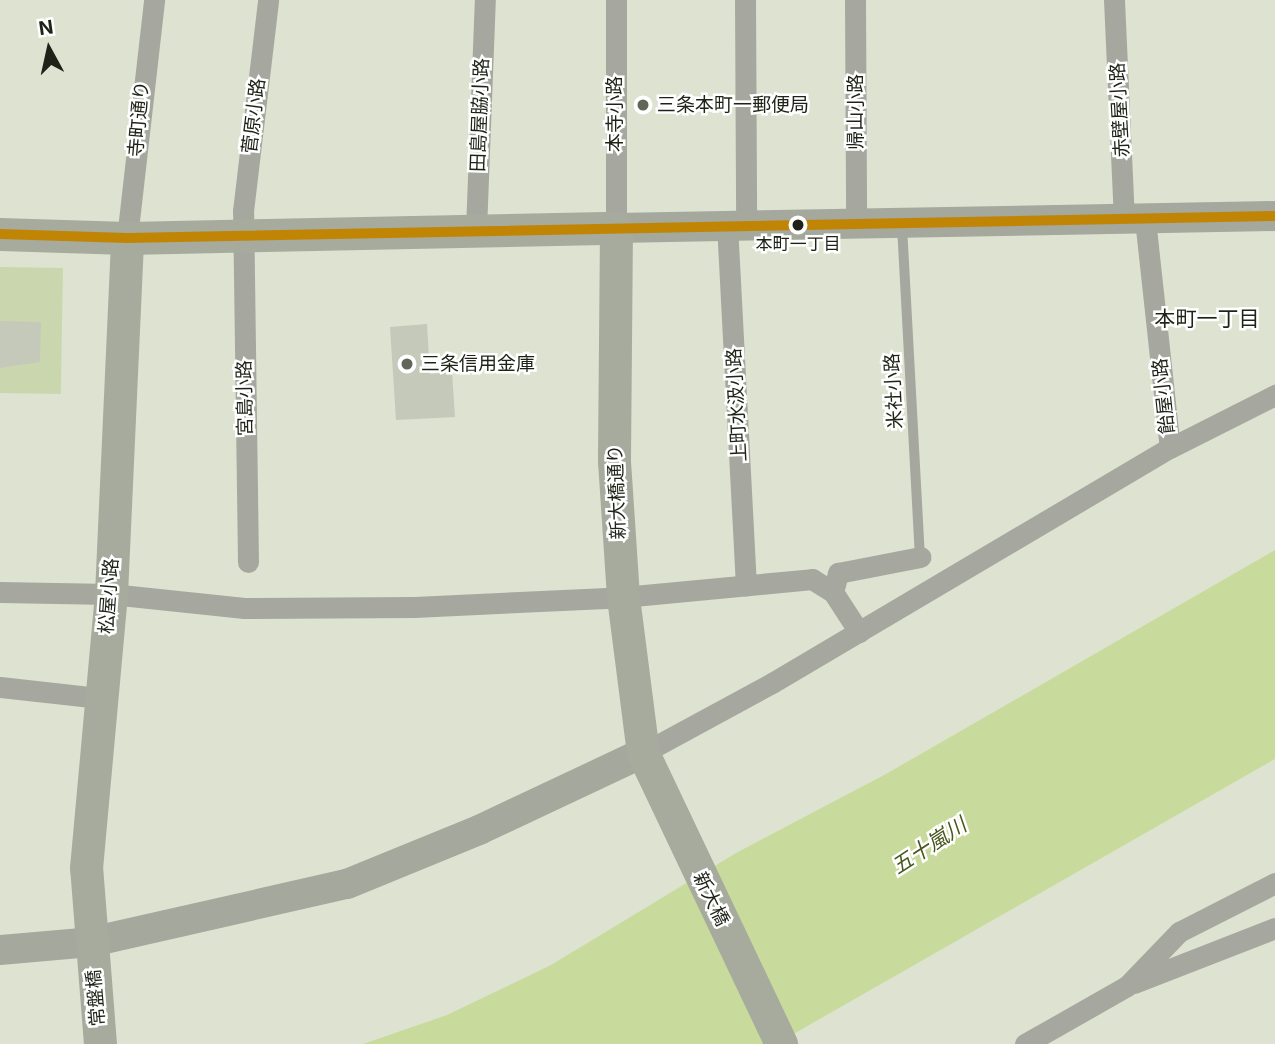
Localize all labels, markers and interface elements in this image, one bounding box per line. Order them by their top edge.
north arrow [14,14,84,84]
text: N [37,15,55,40]
street label: 田島屋脇小路 [467,58,493,172]
street label: 赤壁屋小路 [1106,62,1134,158]
street label: 帰山小路 [845,74,867,150]
street label: 本寺小路 [604,76,626,152]
street label: 菅原小路 [238,77,270,155]
street label: 寺町通り [124,80,154,158]
place label: 三条本町一郵便局 [657,94,809,116]
marker: 三条本町一郵便局 [635,97,651,113]
marker: 本町一丁目 [791,218,805,232]
place label: 本町一丁目 [756,235,840,255]
district label: 本町一丁目 [1155,306,1259,332]
street label: 上町水汲小路 [723,347,751,463]
street label: 米社小路 [881,352,907,430]
place label: 三条信用金庫 [421,353,535,375]
marker: 三条信用金庫 [399,356,415,372]
street label: 飴屋小路 [1149,357,1179,435]
street label: 宮島小路 [233,360,257,436]
street label: 新大橋通り [604,444,630,540]
street label: 松屋小路 [95,557,123,635]
water label: 五十嵐川 [887,813,971,879]
street label: 新大橋 [688,868,734,930]
street label: 常盤橋 [82,969,110,1027]

